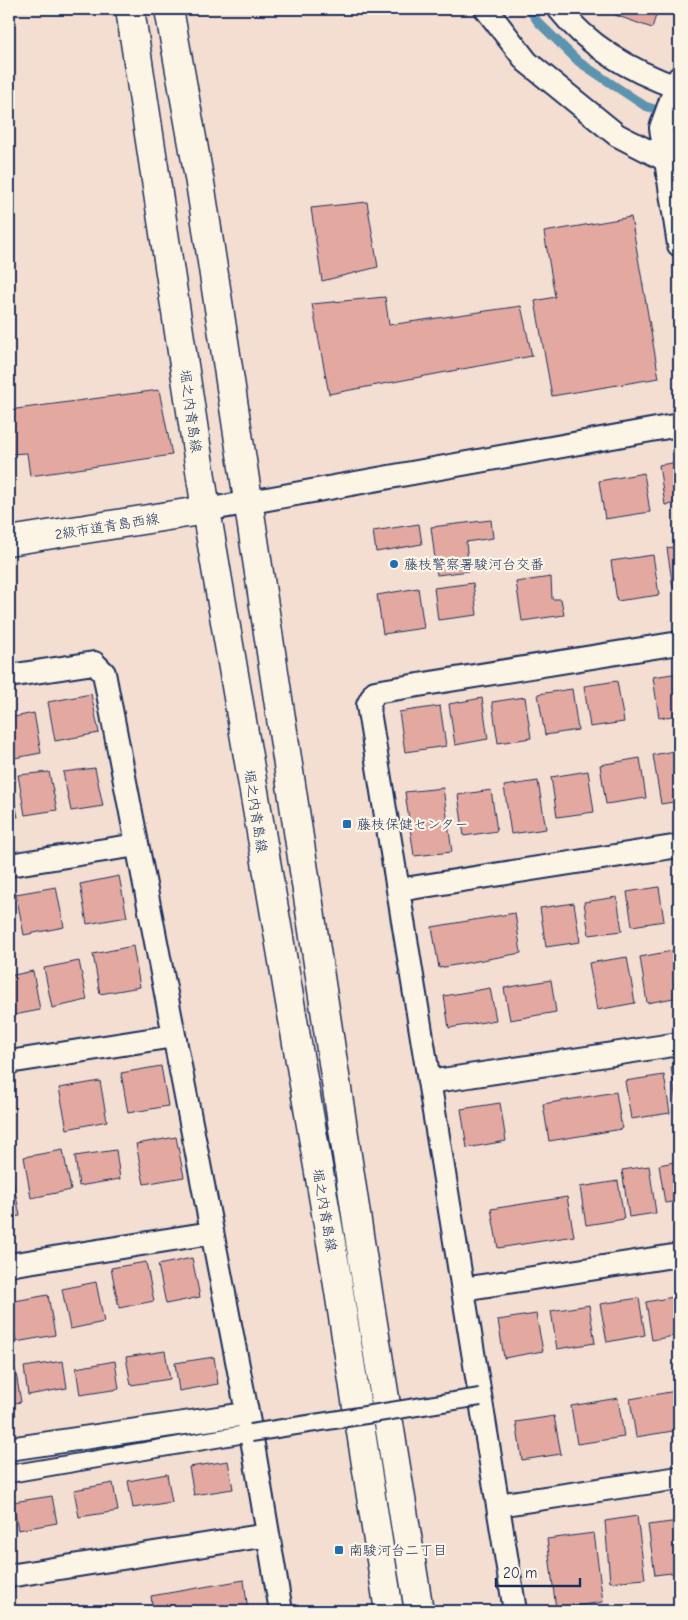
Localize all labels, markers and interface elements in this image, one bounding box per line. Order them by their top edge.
street label: 堀之内青島線 [176,368,205,454]
street label: 2級市道青島西線 [54,510,160,543]
place label: 藤枝警察署駿河台交番 [404,556,544,573]
marker: 藤枝警察署駿河台交番 [388,558,400,570]
street label: 堀之内青島線 [241,768,270,854]
place label: 藤枝保健センター [357,816,468,833]
marker: 藤枝保健センター [341,818,353,830]
street label: 堀之内青島線 [309,1167,340,1253]
place label: 南駿河台二丁目 [349,1542,447,1559]
marker: 南駿河台二丁目 [333,1544,345,1556]
scale bar [496,1555,579,1587]
text: 20 m [503,1564,537,1582]

